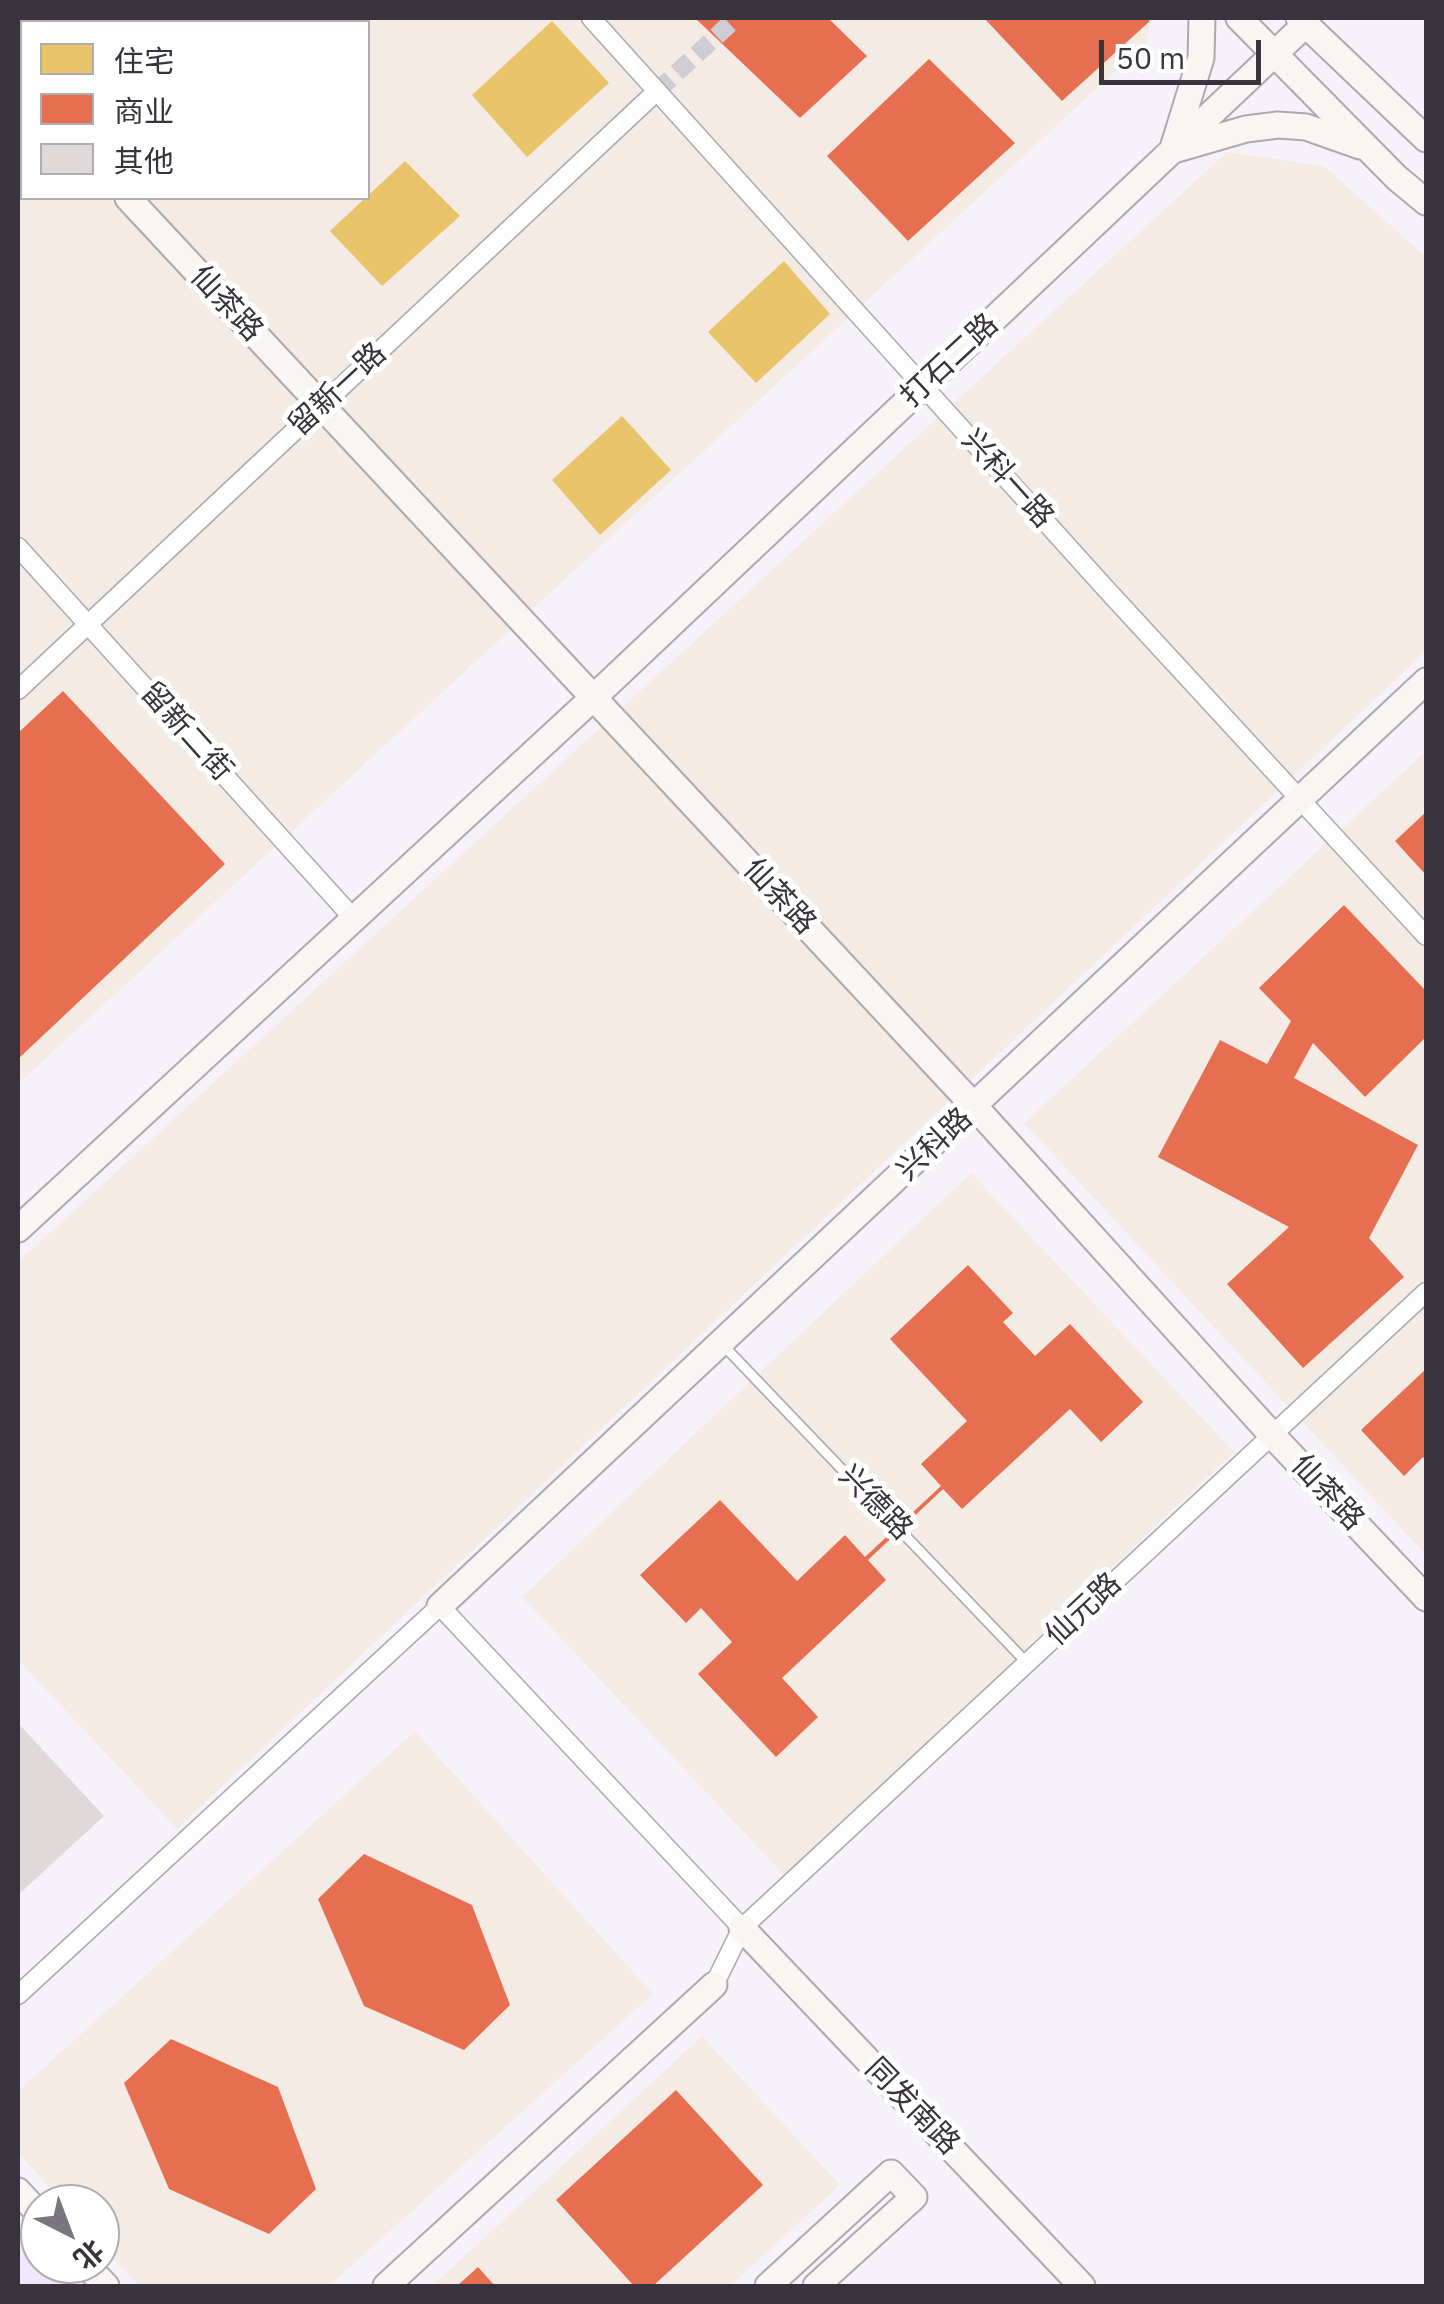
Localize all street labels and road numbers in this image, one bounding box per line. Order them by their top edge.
street label: 仙茶路 [182,259,270,349]
street label: 打石二路 [894,307,1006,415]
street label: 留新一路 [282,336,394,444]
street label: 兴科一路 [953,422,1061,536]
street label: 留新二街 [132,675,240,789]
street label: 仙茶路 [735,852,823,942]
street label: 兴科路 [890,1101,980,1189]
street label: 仙茶路 [1283,1448,1371,1538]
street label: 兴德路 [831,1458,919,1548]
street label: 仙元路 [1039,1566,1129,1654]
street label: 同发南路 [857,2051,967,2163]

